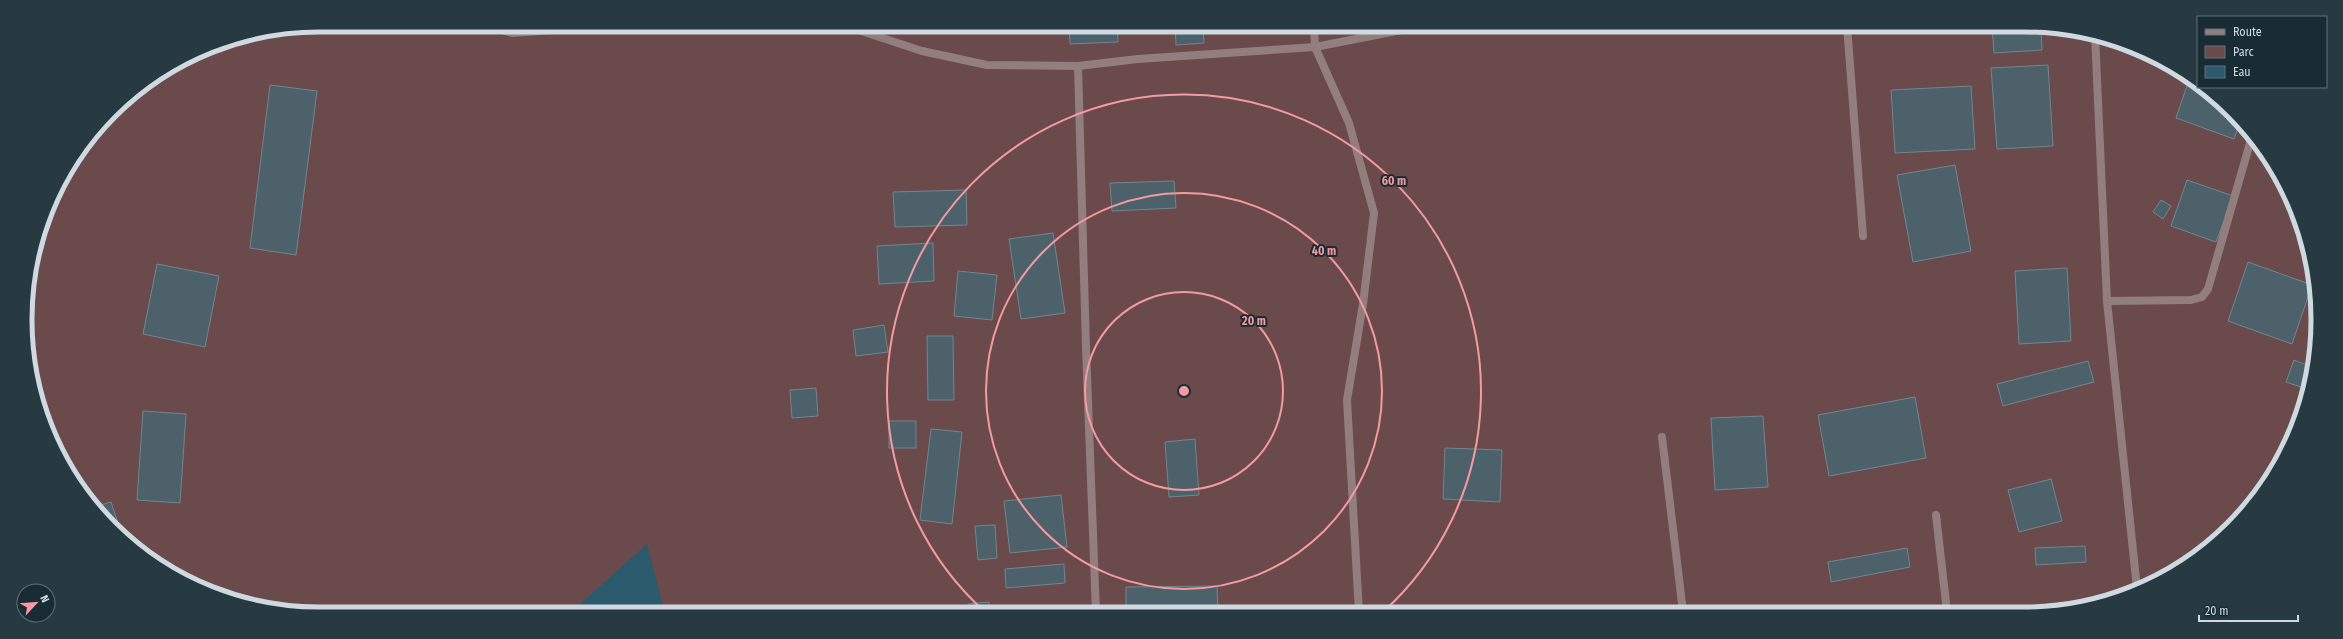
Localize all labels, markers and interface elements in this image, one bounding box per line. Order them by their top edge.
legend [2197,16,2327,88]
text: Route [2233,25,2262,39]
text: Parc [2233,45,2254,59]
text: Eau [2233,65,2251,79]
text: 60 m [1382,174,1406,188]
text: 40 m [1312,244,1336,258]
text: 20 m [1241,314,1266,328]
centre of rings [1177,384,1191,398]
north arrow [16,583,56,623]
text: N [37,593,52,605]
scale bar [2199,597,2298,623]
text: 20 m [2205,604,2229,618]

